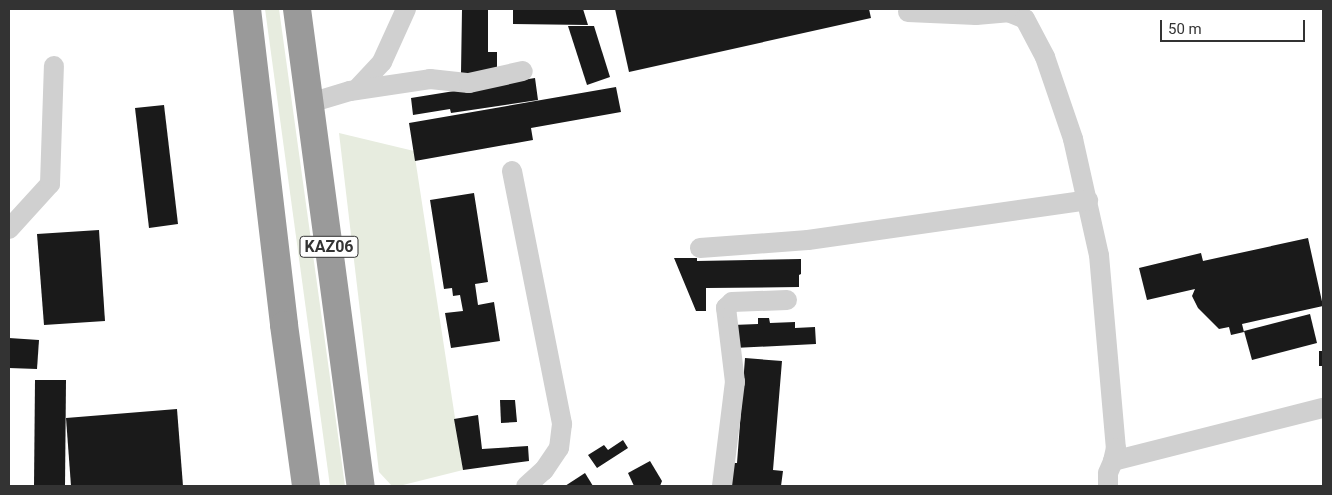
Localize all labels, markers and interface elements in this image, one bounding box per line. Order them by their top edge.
scale bar [1162,10,1307,42]
text: 50 m [1168,20,1202,38]
road number: KАZ06 [299,233,359,260]

